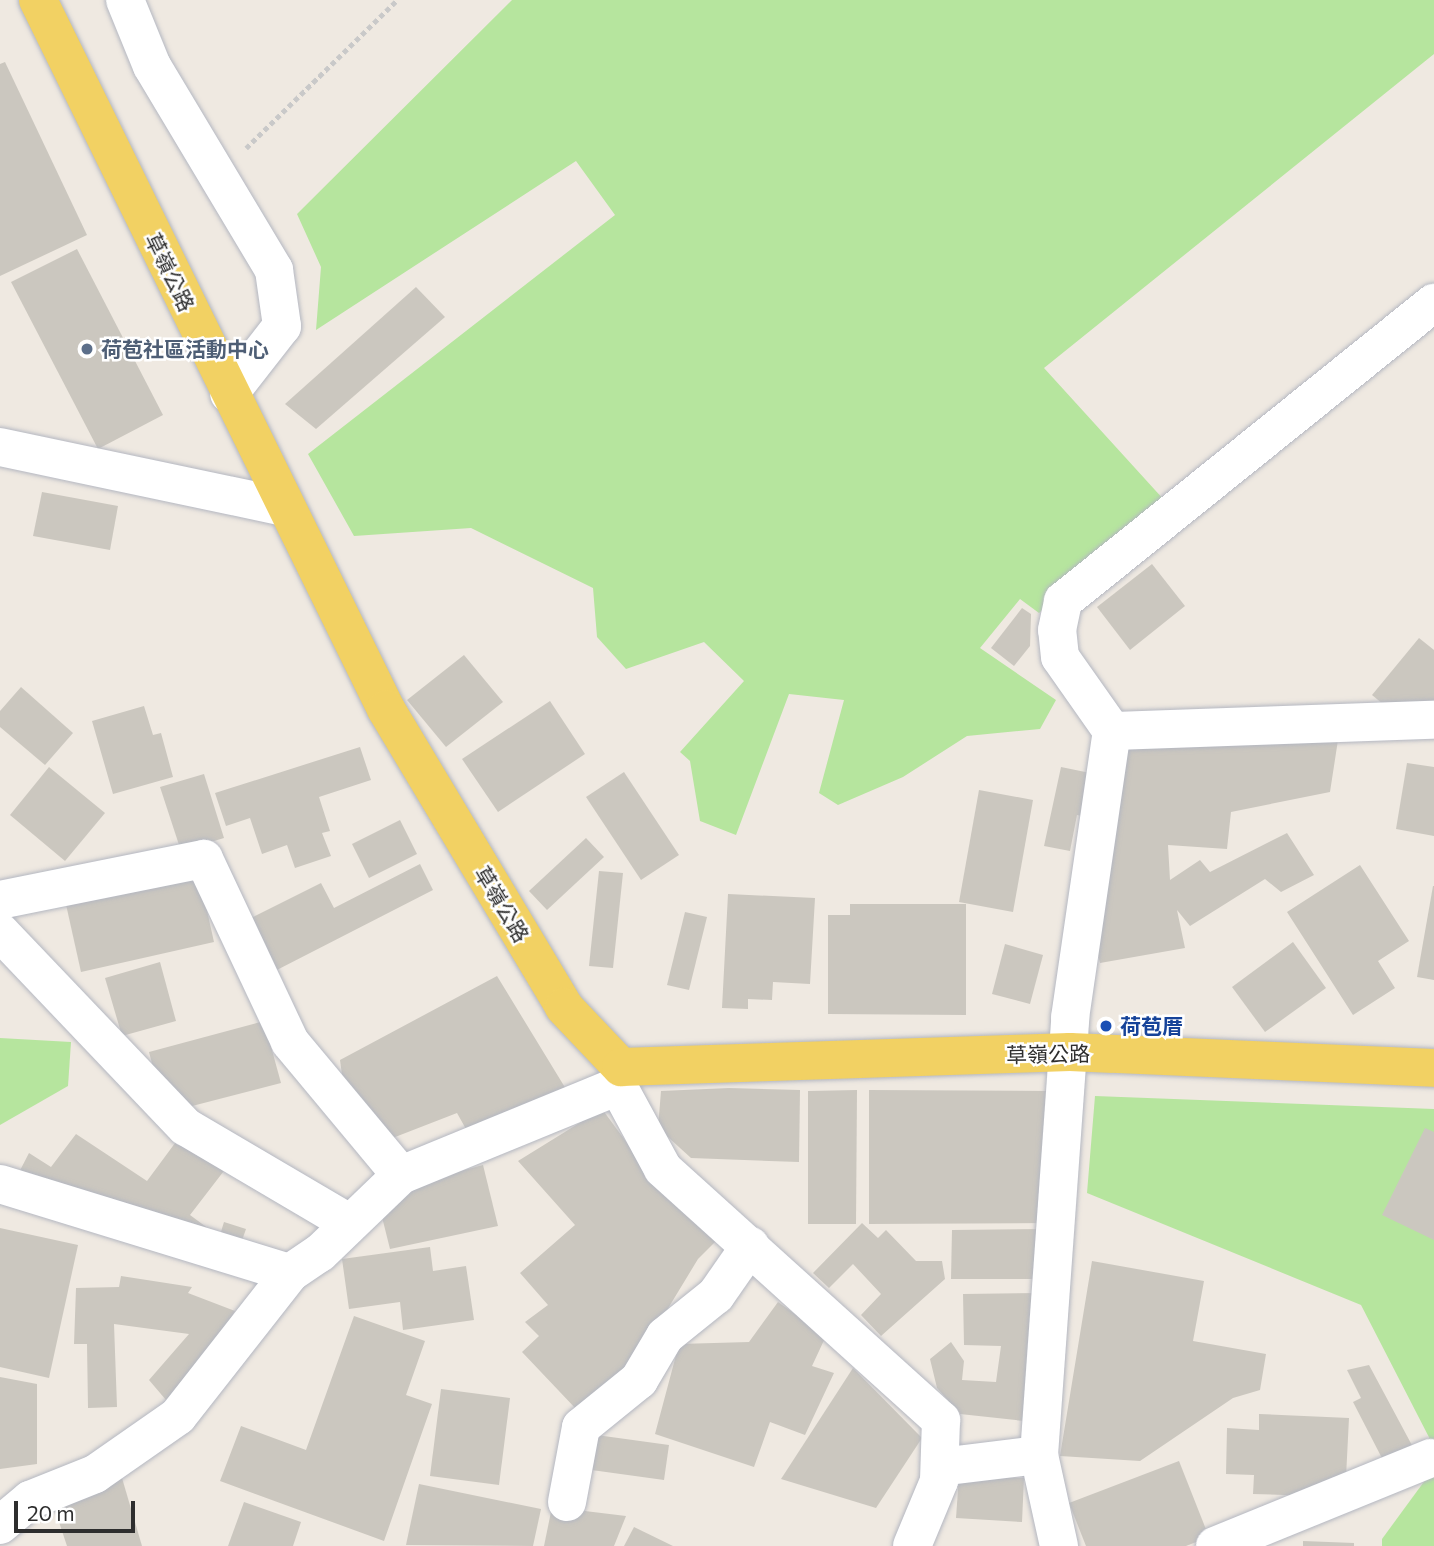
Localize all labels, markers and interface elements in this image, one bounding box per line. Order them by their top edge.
street label: 草嶺公路 [140,229,200,315]
place label: 荷苞社區活動中心 [101,336,269,362]
marker: 荷苞社區活動中心 [79,341,95,357]
street label: 草嶺公路 [470,862,534,946]
place label: 荷苞厝 [1120,1013,1183,1039]
marker: 荷苞厝 [1098,1018,1114,1034]
street label: 草嶺公路 [1006,1041,1090,1067]
scale bar [18,1486,138,1530]
text: 20 m [27,1500,75,1525]

